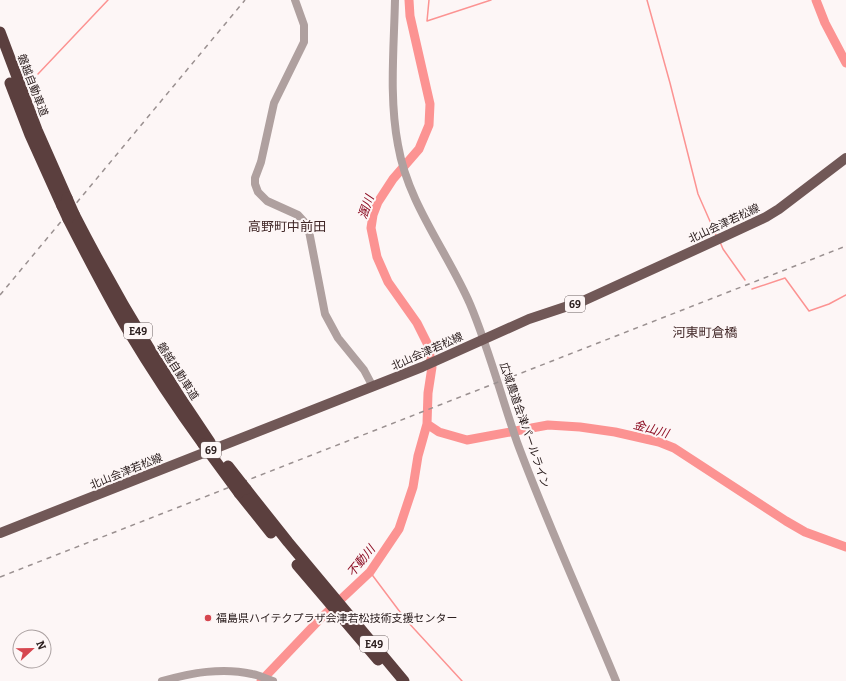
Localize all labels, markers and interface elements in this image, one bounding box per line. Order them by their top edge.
street label: 磐越自動車道 [15,52,50,118]
water label: 溷川 [355,191,377,221]
street label: 北山会津若松線 [687,201,762,246]
district label: 高野町中前田 [248,219,326,234]
road number: 69 [565,296,585,312]
road number: E49 [124,323,152,339]
district label: 河東町倉橋 [672,325,738,340]
street label: 北山会津若松線 [389,330,465,373]
street label: 磐越自動車道 [154,340,201,402]
street label: 広域農道会津パールライン [497,361,552,490]
water label: 金山川 [632,417,672,441]
road number: 69 [201,442,221,458]
street label: 北山会津若松線 [88,451,164,492]
water label: 不動川 [344,541,379,579]
place label: 福島県ハイテクプラザ会津若松技術支援センター [216,612,458,625]
marker: 福島県ハイテクプラザ会津若松技術支援センター [203,613,213,623]
north arrow [12,629,52,669]
road number: E49 [360,636,388,652]
text: N [33,639,49,652]

